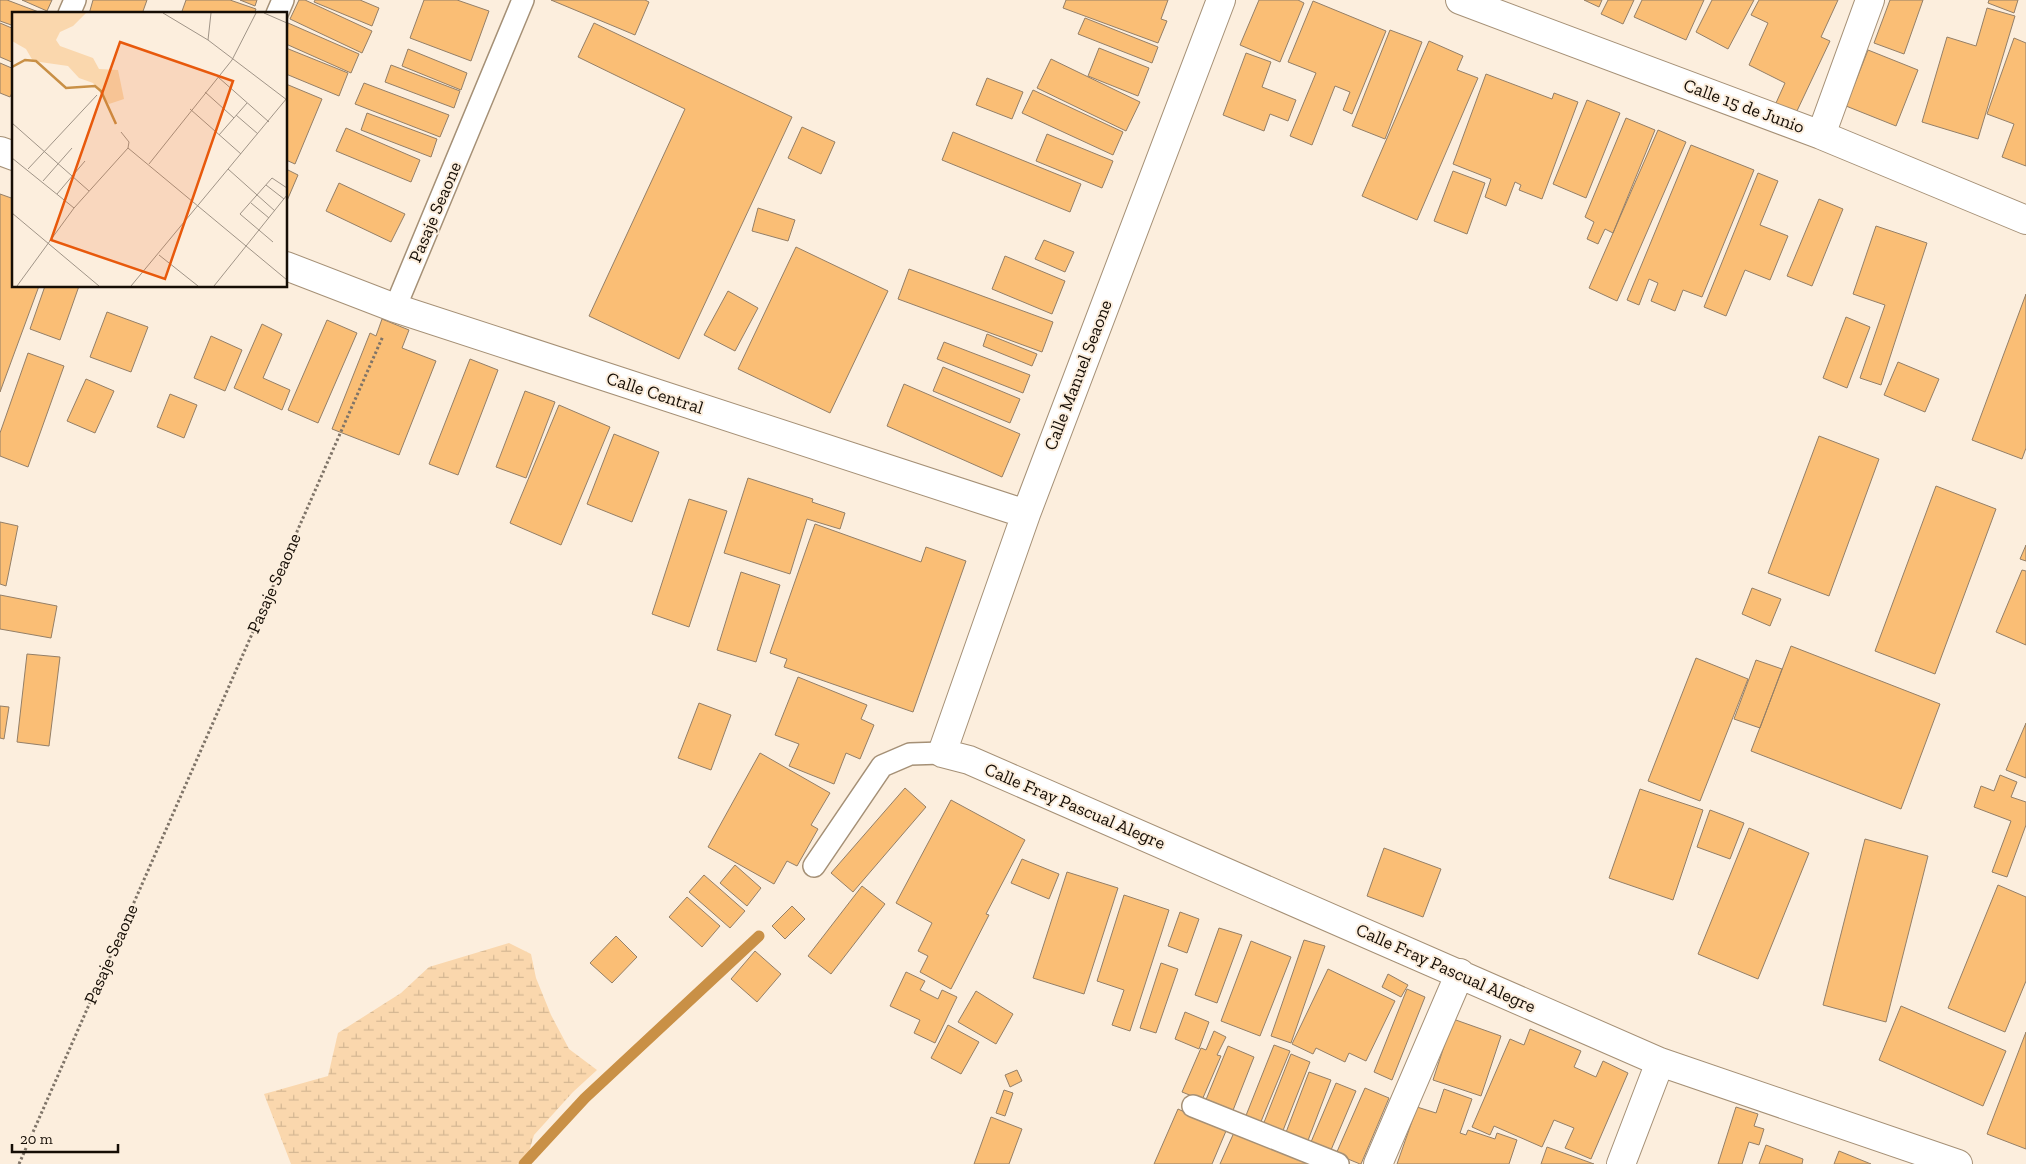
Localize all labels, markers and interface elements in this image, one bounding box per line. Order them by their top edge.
inset map [12,12,288,288]
street label: Calle 15 de Junio [1680,74,1808,138]
street label: Pasaje Seaone [404,158,466,266]
street label: Calle Manuel Seaone [1039,297,1117,453]
street label: Calle Central [604,367,706,419]
street label: Pasaje Seaone [242,529,306,637]
street label: Calle Fray Pascual Alegre [981,758,1169,854]
street label: Pasaje Seaone [79,900,143,1008]
street label: Calle Fray Pascual Alegre [1353,918,1539,1018]
scale bar [12,1122,119,1154]
text: 20 m [20,1130,53,1148]

